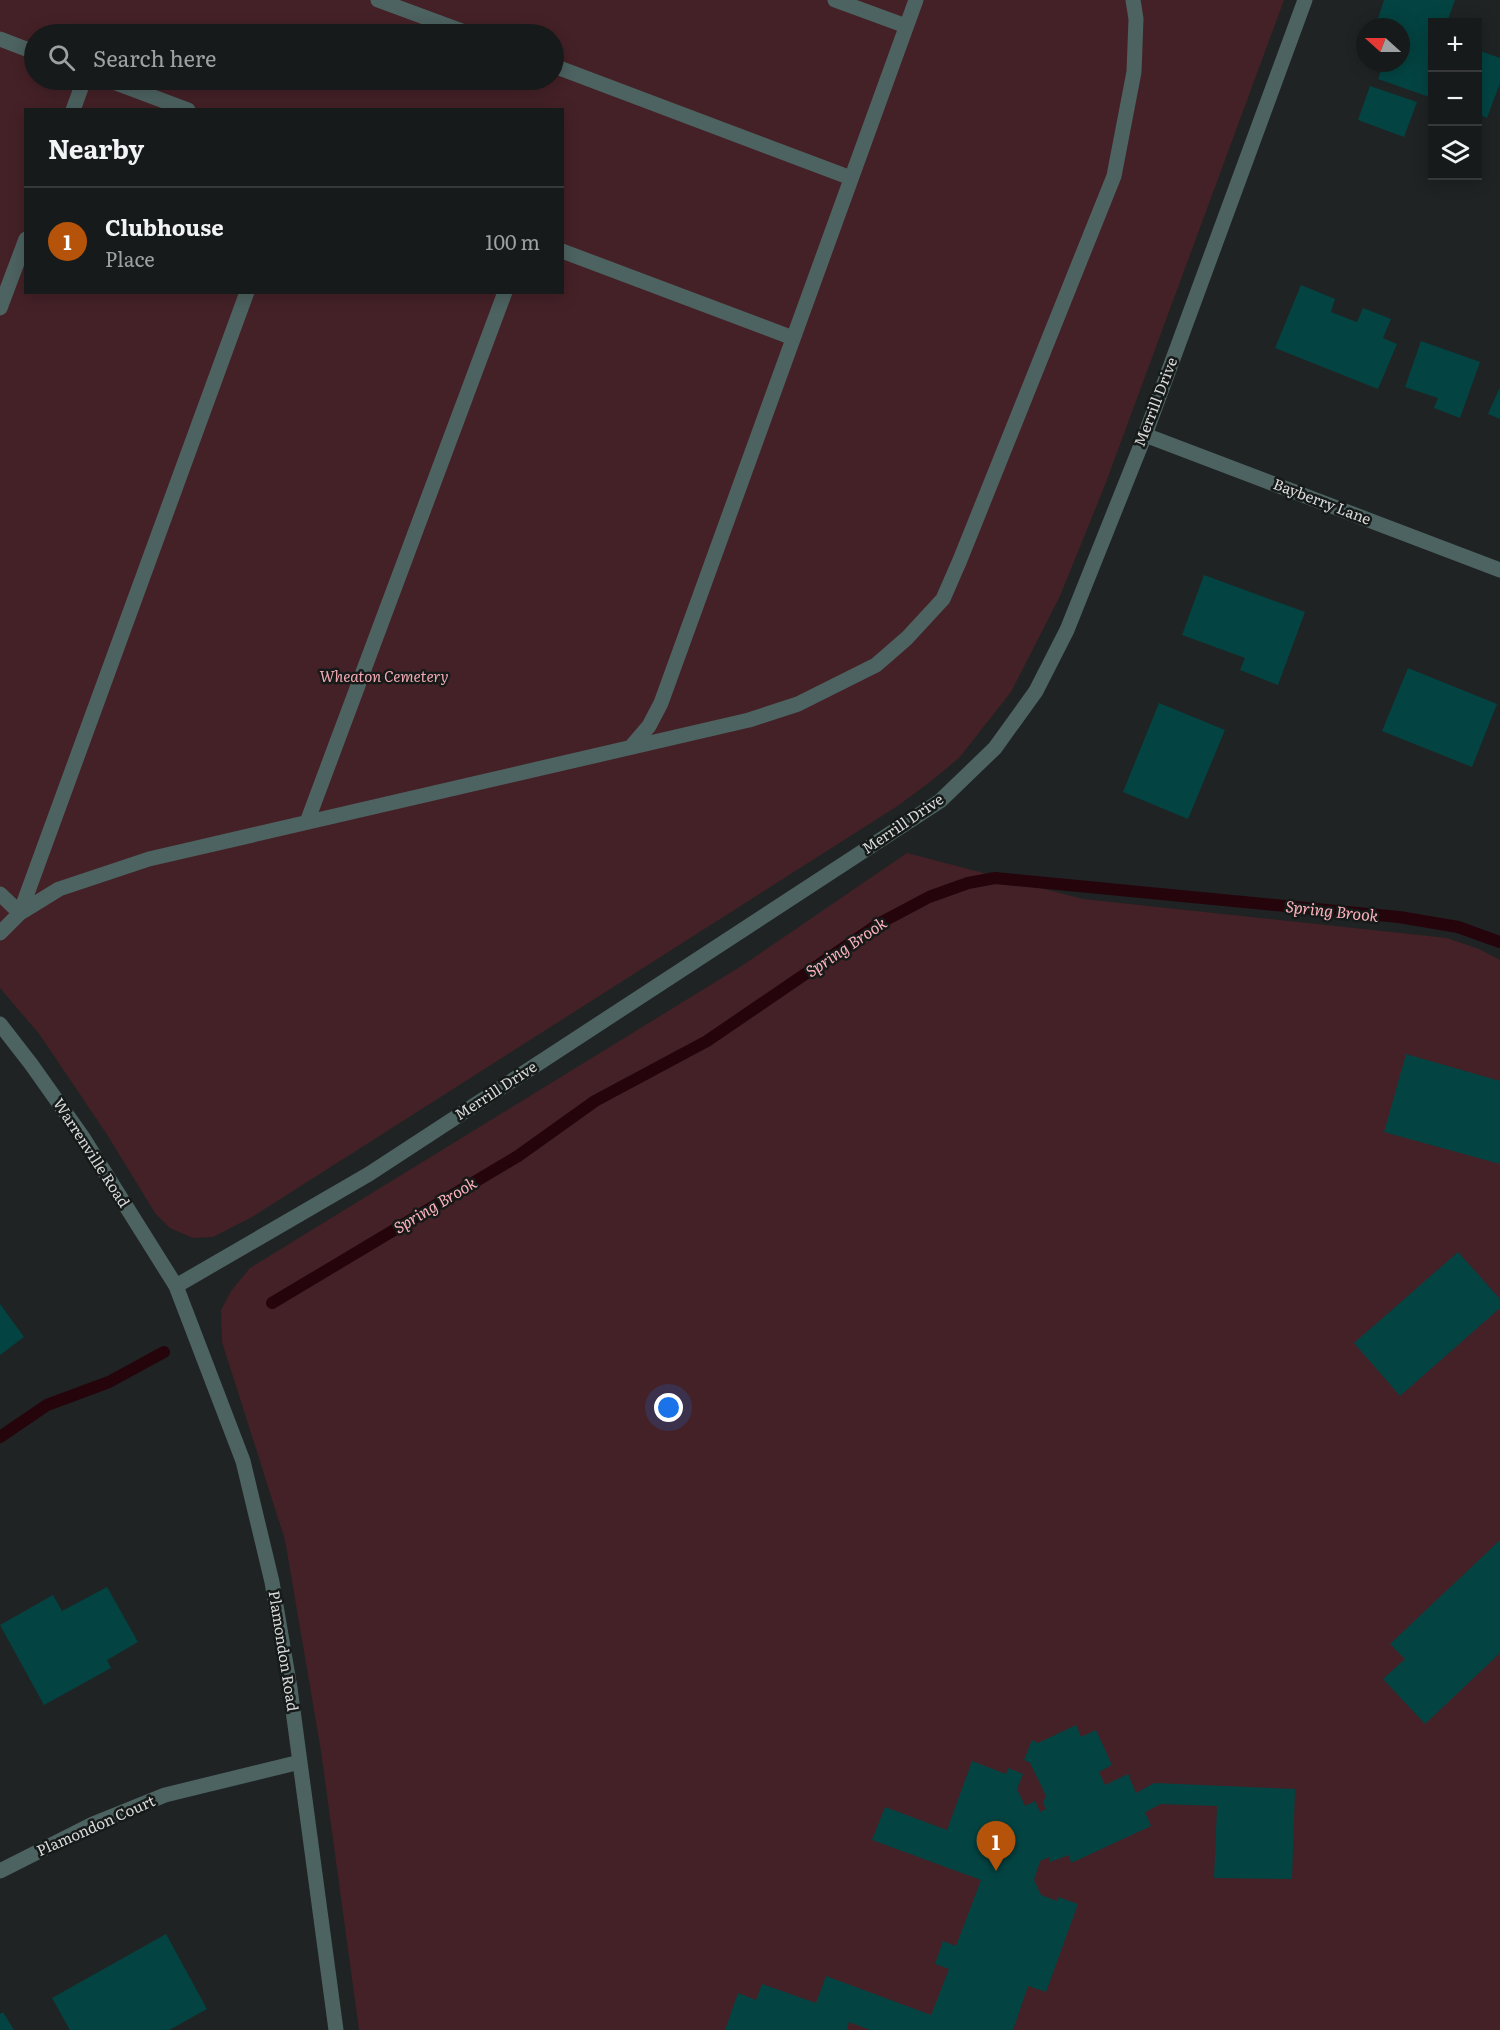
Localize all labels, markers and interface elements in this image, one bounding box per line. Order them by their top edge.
north arrow [1356,18,1410,72]
map controls [1428,18,1482,180]
button: + [1428,18,1482,72]
search box [24,24,564,90]
icon: search [45,41,78,74]
text: Search here [93,41,216,74]
button: − [1428,72,1482,126]
button: layers [1428,126,1482,180]
text: Nearby [48,128,144,167]
text: Clubhouse [105,210,224,243]
text: 1 [63,226,72,256]
text: 100 m [485,226,540,256]
text: Place [105,243,155,273]
street label: Merrill Drive [1127,353,1182,449]
street label: Bayberry Lane [1270,471,1375,530]
park label: Wheaton Cemetery [319,664,449,687]
street label: Merrill Drive [857,787,948,859]
water label: Spring Brook [1285,893,1380,927]
water label: Spring Brook [800,910,891,982]
street label: Merrill Drive [449,1054,541,1125]
street label: Warrenville Road [48,1093,136,1211]
water label: Spring Brook [388,1170,481,1238]
your location [654,1393,683,1422]
street label: Plamondon Road [264,1589,305,1713]
street label: Plamondon Court [33,1788,158,1861]
pin: 1 [976,1822,1016,1871]

